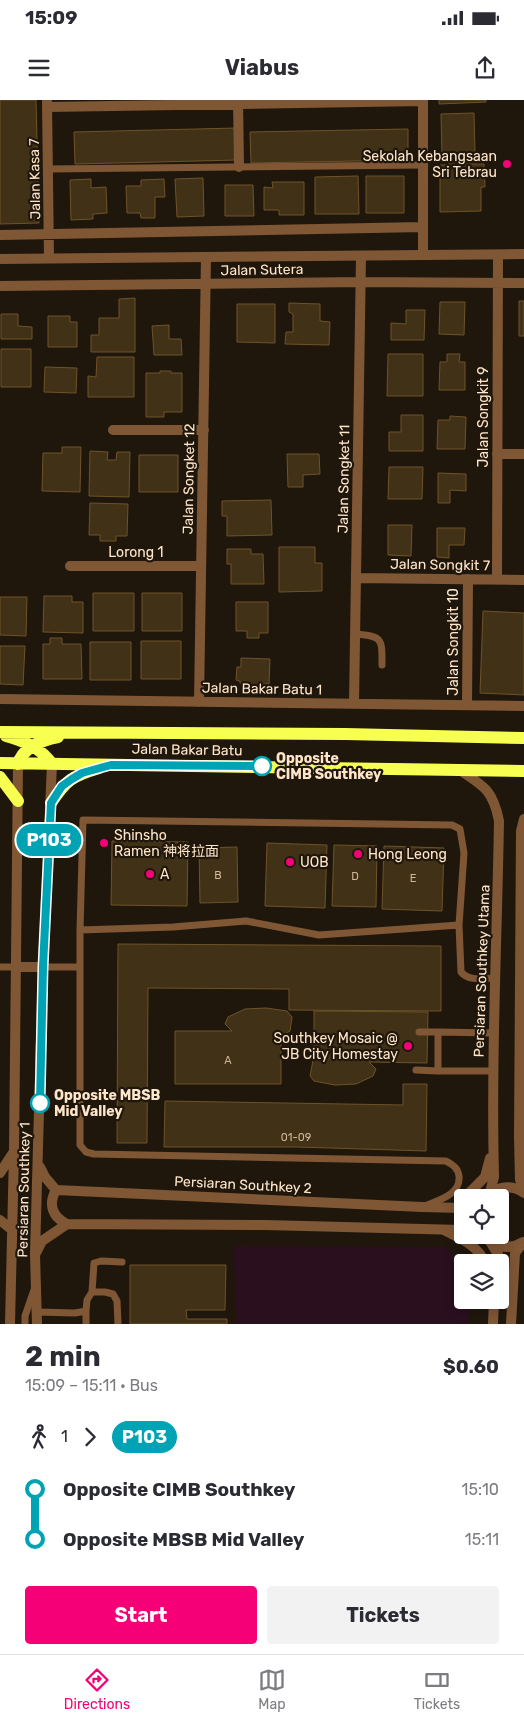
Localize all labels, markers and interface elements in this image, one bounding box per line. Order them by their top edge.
text: 15:09 [25,6,77,29]
icon: menu [25,54,53,82]
text: Viabus [225,54,299,81]
icon: share [471,54,499,82]
street label: Jalan Kasa 7 [26,138,44,220]
place label: Sekolah Kebangsaan Sri Tebrau [363,148,497,181]
marker: Sekolah Kebangsaan Sri Tebrau [501,158,513,170]
street label: Jalan Sutera [220,261,304,279]
street label: Jalan Songkit 9 [475,367,492,468]
street label: Jalan Songket 12 [180,423,198,535]
street label: Jalan Songket 11 [335,424,353,534]
street label: Lorong 1 [108,544,164,561]
street label: Jalan Songkit 7 [390,556,490,574]
street label: Jalan Songkit 10 [445,588,462,696]
street label: Jalan Bakar Batu 1 [202,679,322,699]
street label: Jalan Bakar Batu [131,741,243,759]
place label: Opposite CIMB Southkey [276,750,382,783]
marker: Opposite CIMB Southkey [252,756,272,776]
line badge: P103 [14,824,84,856]
place label: Shinsho Ramen 神将拉面 [114,827,219,860]
text: P103 [26,829,72,851]
marker: Shinsho Ramen 神将拉面 [98,837,110,849]
place label: Hong Leong [368,846,447,863]
marker: Hong Leong [352,848,364,860]
place label: UOB [300,854,329,871]
marker: UOB [284,856,296,868]
place label: A [160,866,170,883]
marker: A [144,868,156,880]
house number: B [214,869,222,882]
house number: D [351,870,359,883]
house number: E [410,872,417,885]
street label: Persiaran Southkey Utama [470,884,494,1058]
place label: Southkey Mosaic @ JB City Homestay [273,1030,398,1063]
marker: Southkey Mosaic @ JB City Homestay [402,1040,414,1052]
house number: A [224,1054,232,1067]
place label: Opposite MBSB Mid Valley [54,1087,161,1120]
marker: Opposite MBSB Mid Valley [30,1093,50,1113]
street label: Persiaran Southkey 1 [14,1122,34,1258]
house number: 01-09 [281,1131,311,1144]
street label: Persiaran Southkey 2 [174,1173,312,1197]
map controls [454,1189,509,1309]
button: locate [454,1189,509,1244]
button: layers [454,1254,509,1309]
text: 2 min [25,1340,101,1373]
text: $0.60 [443,1355,499,1378]
text: 15:09 – 15:11 · Bus [25,1376,158,1395]
icon: walk [25,1423,53,1451]
icon: forward [76,1423,104,1451]
text: P103 [122,1426,167,1448]
text: 1 [61,1427,68,1446]
text: Opposite CIMB Southkey [63,1478,295,1501]
text: 15:10 [462,1480,499,1499]
text: Opposite MBSB Mid Valley [63,1528,304,1551]
text: 15:11 [465,1530,499,1549]
button: Start [25,1586,257,1644]
button: Tickets [267,1586,499,1644]
tab: Directions [64,1666,130,1713]
tab: Map [258,1666,286,1713]
tab: Tickets [414,1666,460,1713]

